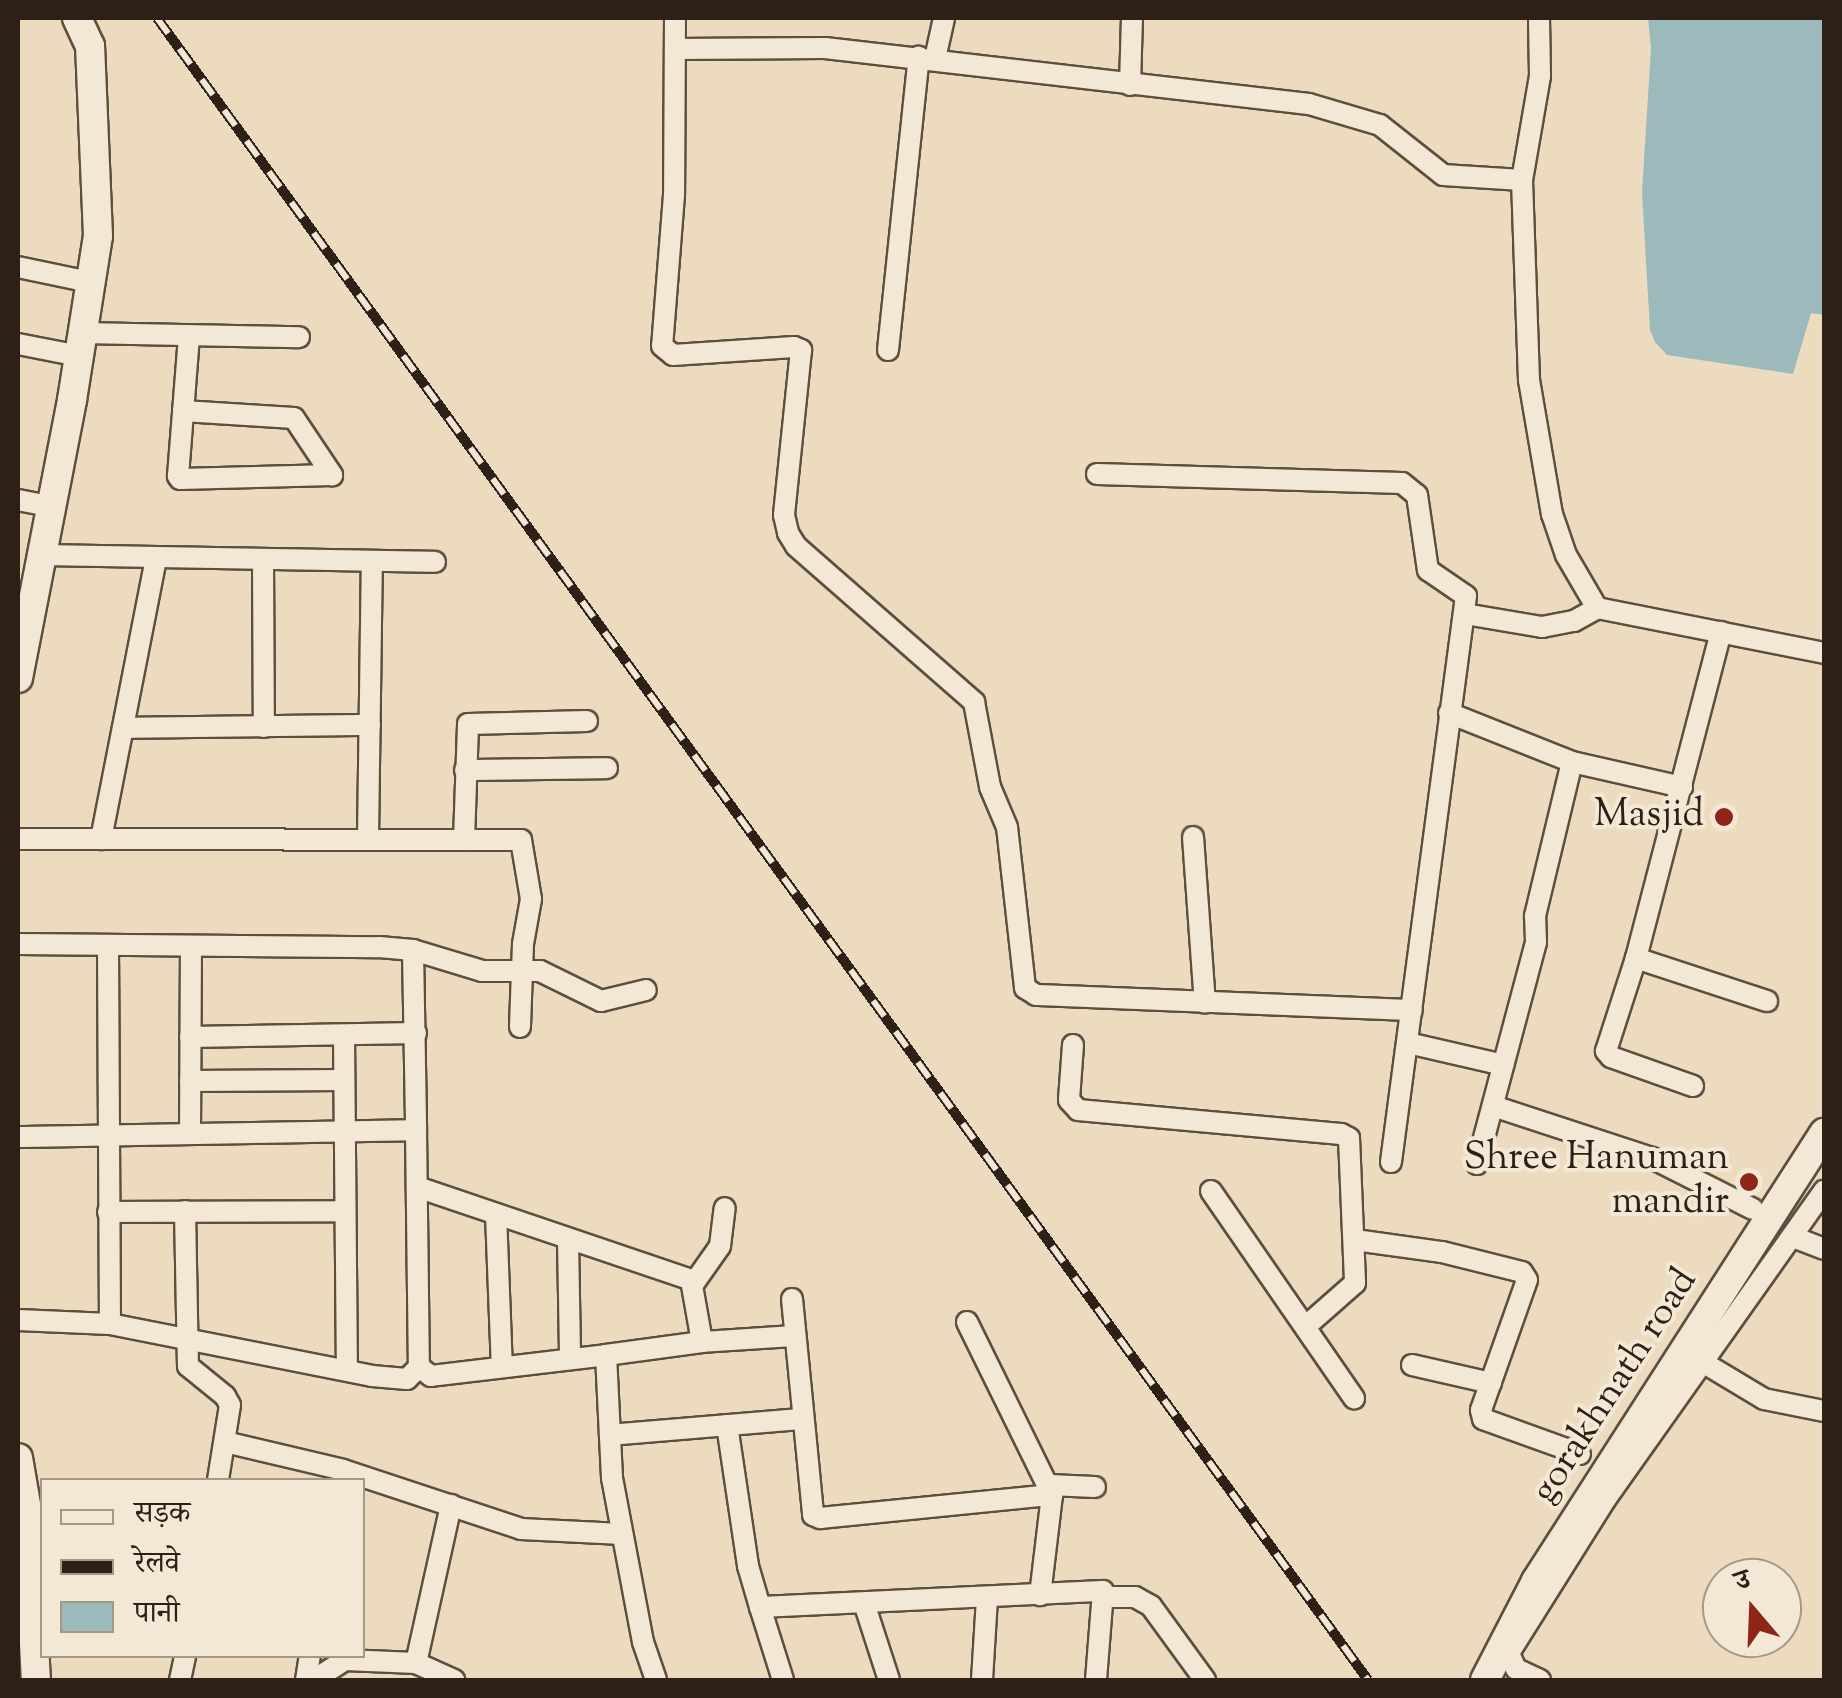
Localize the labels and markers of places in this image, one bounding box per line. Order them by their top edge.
place label: Masjid [1594,794,1704,840]
marker: Masjid [1713,806,1735,828]
place label: Shree Hanuman mandir [1464,1137,1729,1226]
marker: Shree Hanuman mandir [1738,1171,1760,1193]

